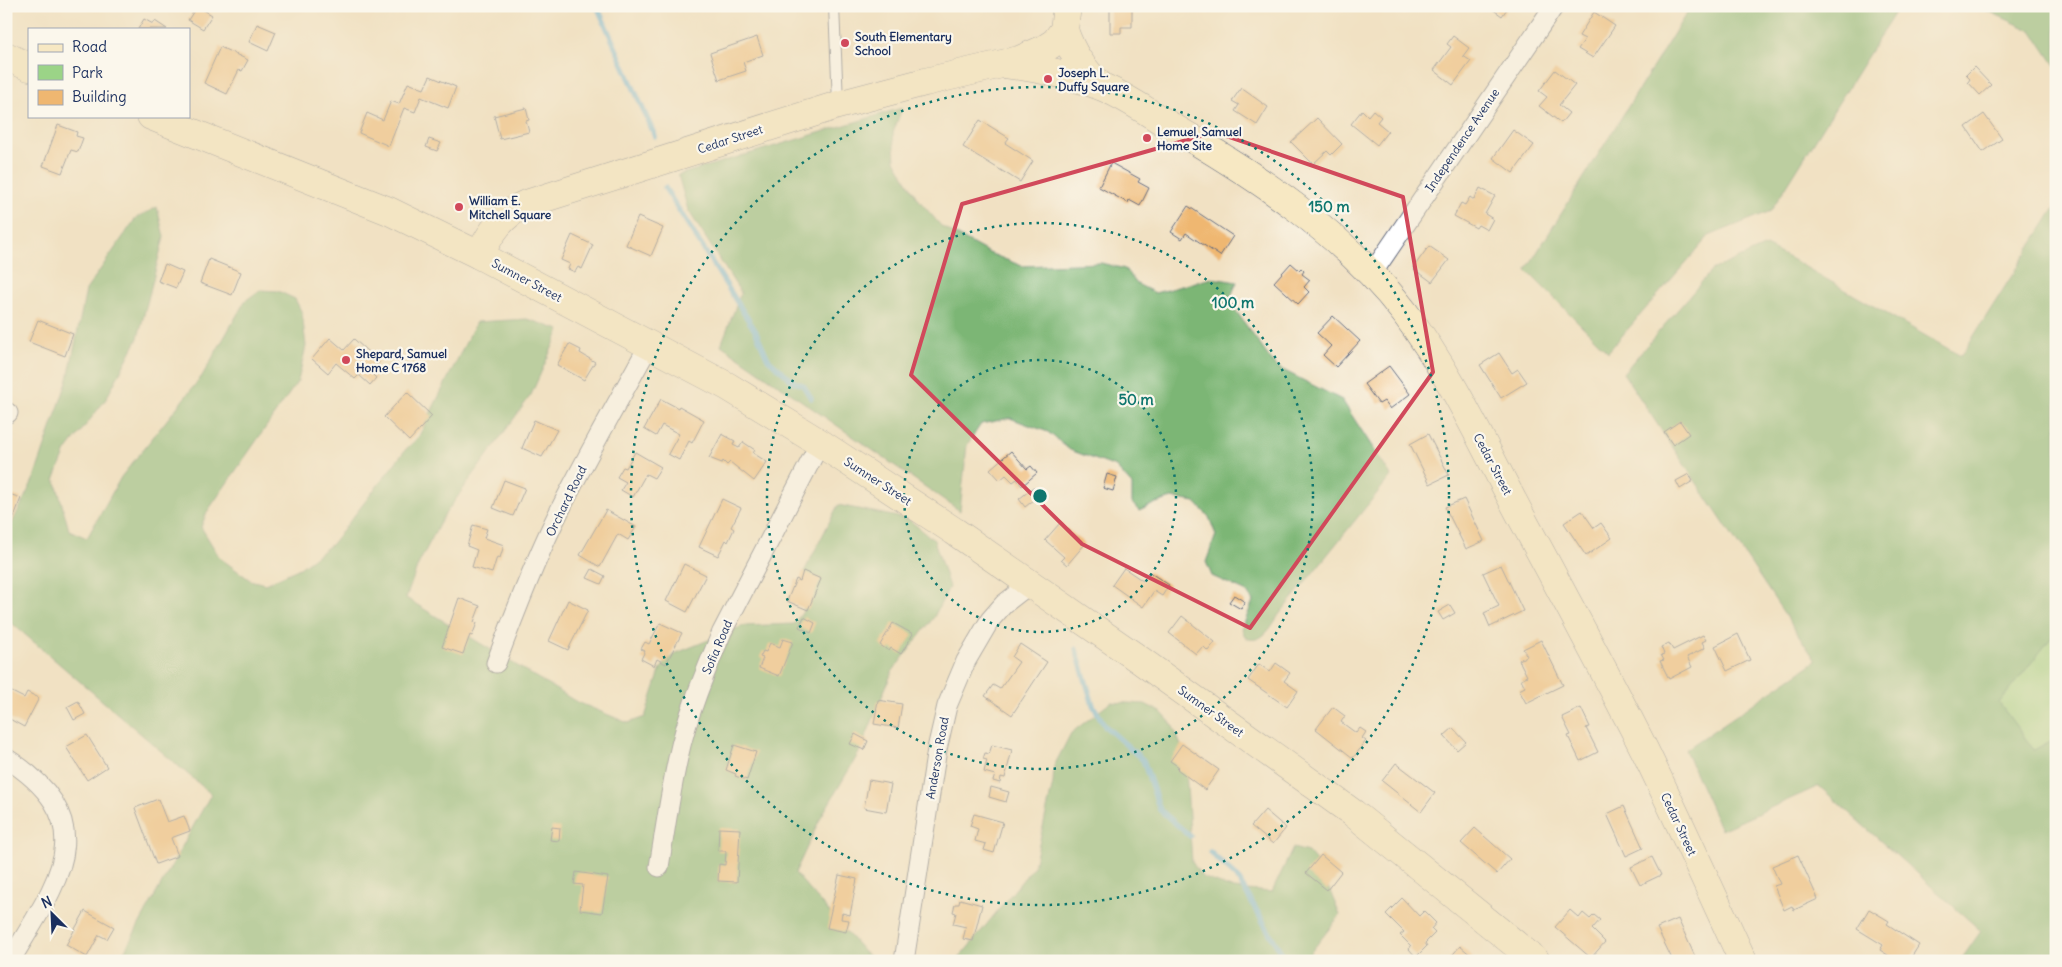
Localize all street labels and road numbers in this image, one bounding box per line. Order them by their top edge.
street label: Independence Avenue [1422,85,1502,195]
street label: Cedar Street [695,121,765,157]
street label: Sumner Street [489,255,565,305]
street label: Cedar Street [1470,431,1516,497]
street label: Sumner Street [841,454,915,508]
street label: Orchard Road [542,463,590,539]
street label: Sofia Road [699,617,735,677]
street label: Sumner Street [1175,682,1247,740]
street label: Anderson Road [922,716,952,800]
street label: Cedar Street [1658,790,1700,858]

